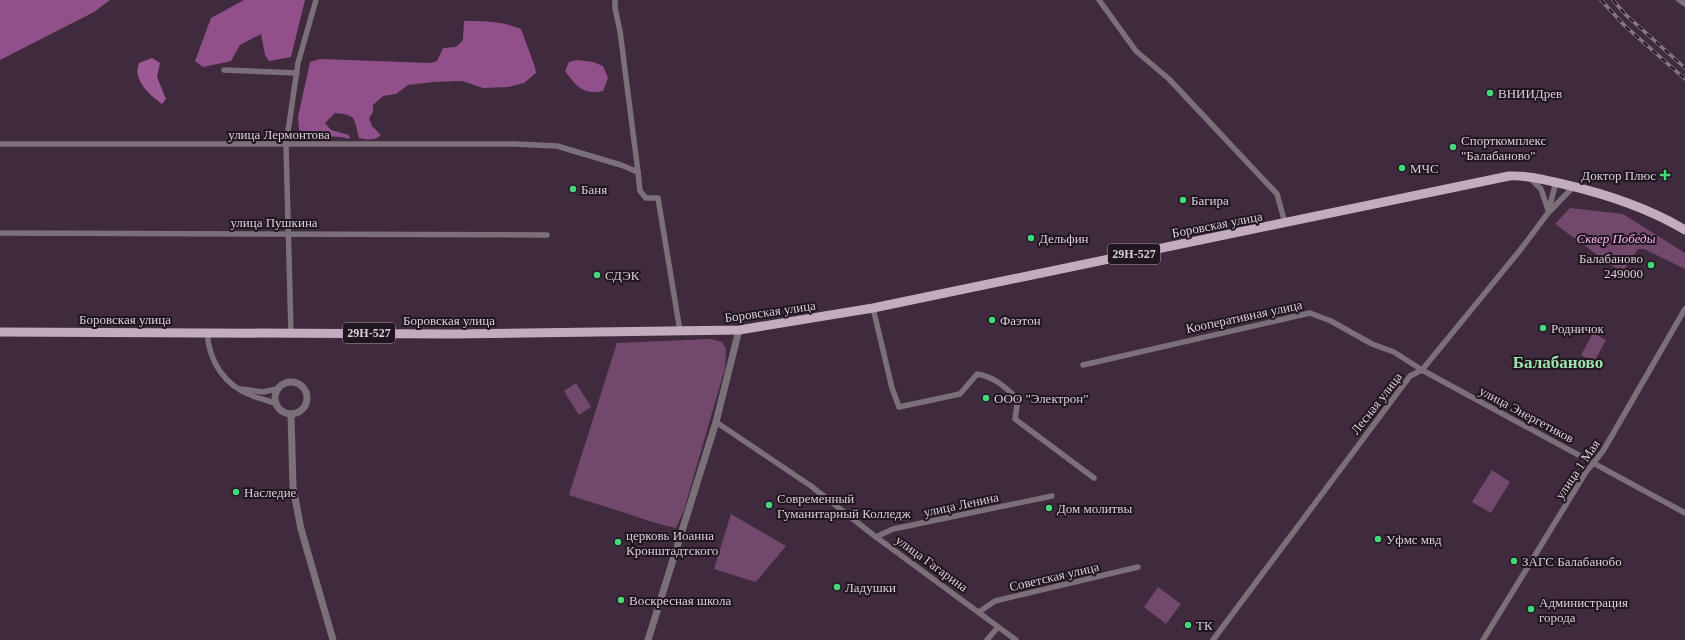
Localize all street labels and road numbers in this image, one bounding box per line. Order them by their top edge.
street label: улица Лермонтова [228,127,330,142]
street label: Боровская улица [1171,208,1264,241]
street label: улица Пушкина [230,215,318,230]
road number: 29Н-527 [1108,244,1160,264]
street label: Кооперативная улица [1185,297,1304,336]
street label: Боровская улица [723,298,817,325]
street label: Боровская улица [79,312,171,327]
street label: Боровская улица [403,313,495,328]
road number: 29Н-527 [343,323,395,343]
street label: Лесная улица [1348,369,1405,437]
street label: улица Энергетиков [1477,383,1577,446]
street label: улица 1 Мая [1552,437,1603,502]
street label: улица Ленина [922,489,1000,520]
street label: улица Гагарина [893,532,971,595]
street label: Советская улица [1008,559,1101,594]

